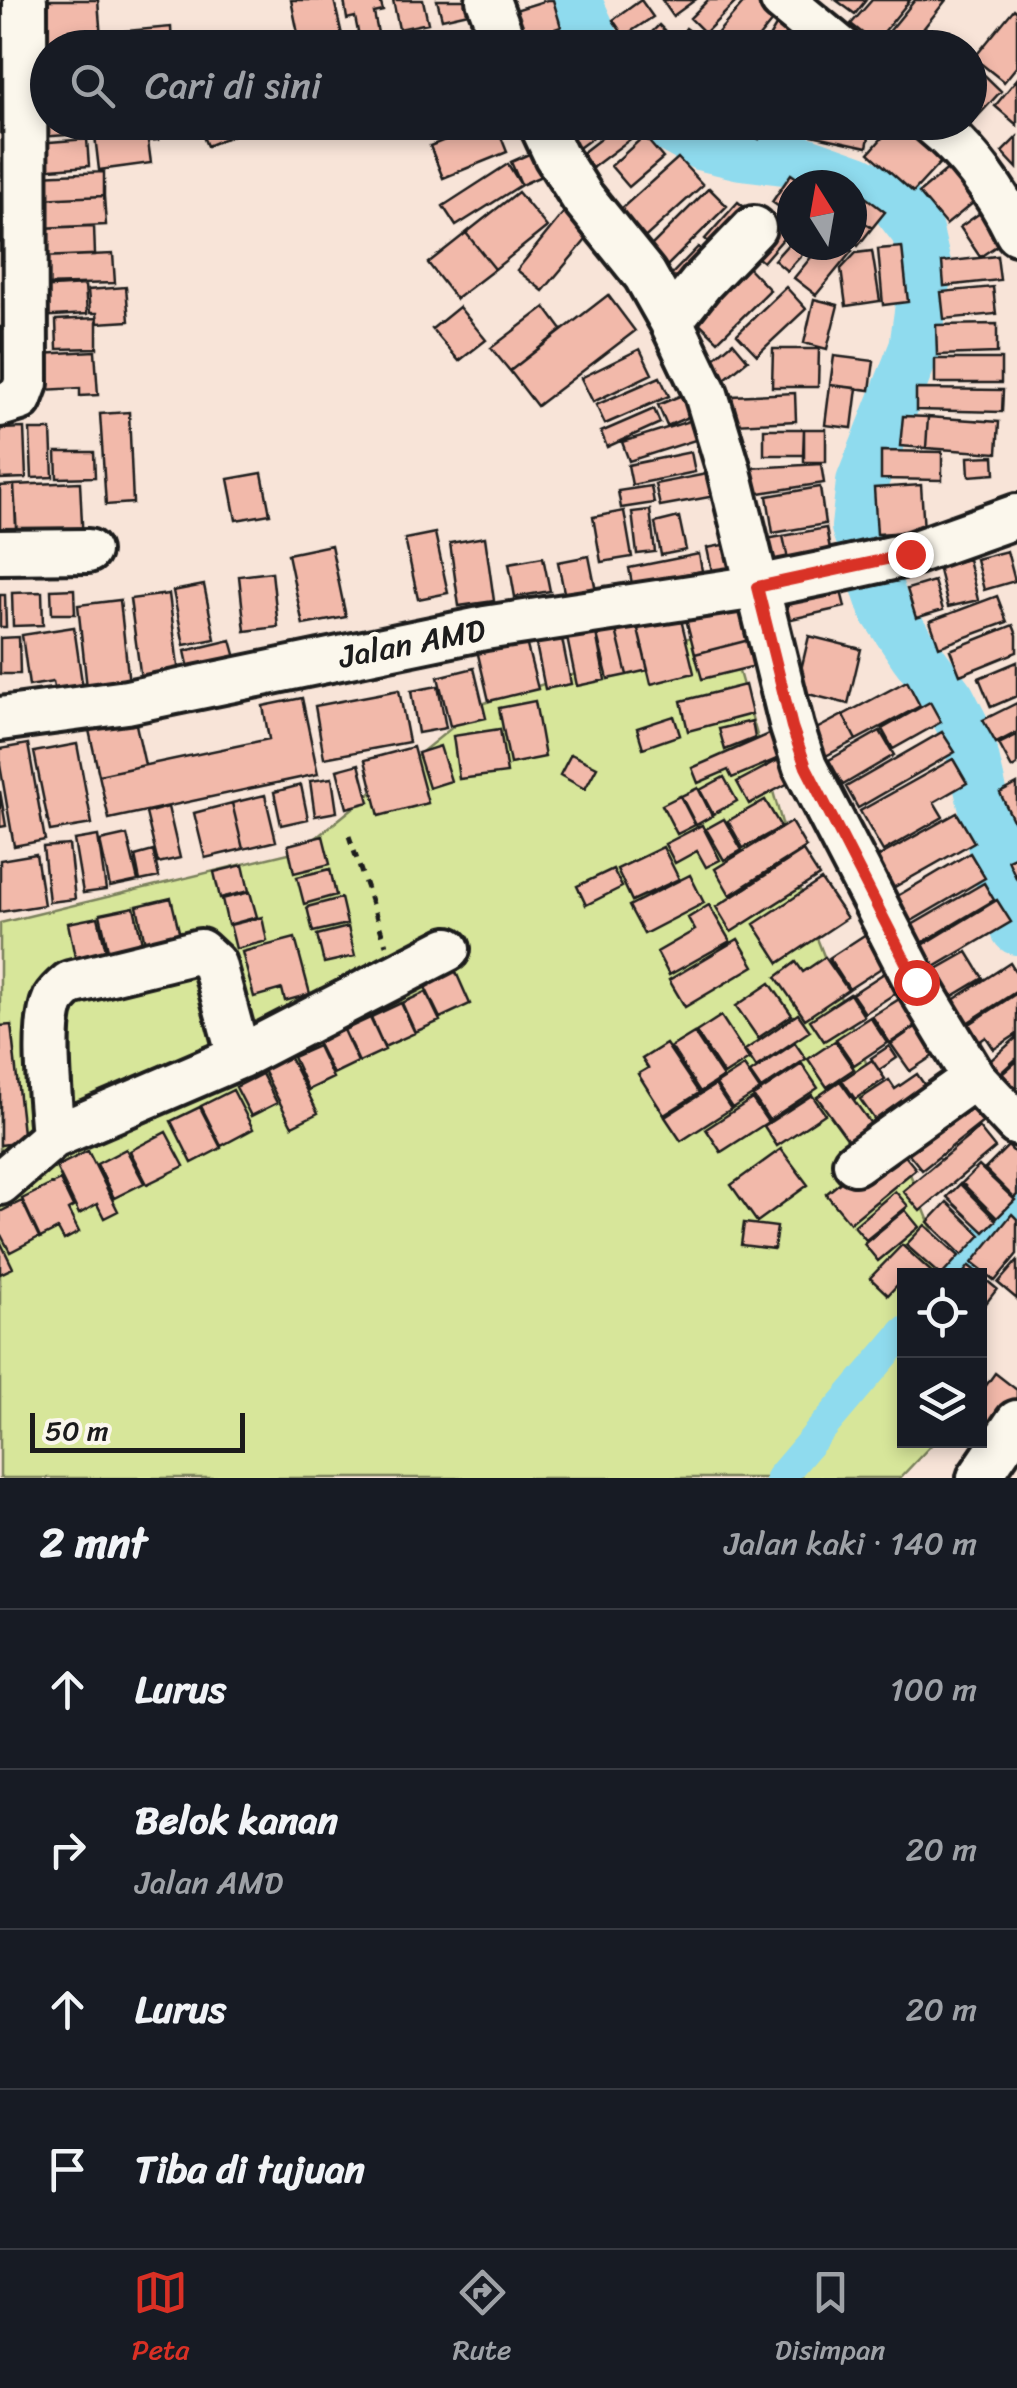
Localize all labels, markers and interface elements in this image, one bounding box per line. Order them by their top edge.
search box [30,30,987,140]
text: Cari di sini [145,52,321,119]
icon: search [65,58,120,113]
north arrow [777,170,867,260]
route end [888,532,934,578]
street label: Jalan AMD [333,601,490,686]
route start [894,960,940,1006]
map controls [897,1268,987,1448]
button: locate [897,1268,987,1358]
button: layers [897,1358,987,1448]
text: 50 m [45,1406,109,1455]
scale bar [30,1408,245,1452]
text: 2 mnt [40,1506,147,1580]
text: Jalan kaki · 140 m [724,1515,977,1572]
text: Lurus [135,1656,226,1723]
text: 100 m [890,1661,977,1718]
icon: ahead [40,1662,95,1717]
text: Belok kanan [135,1787,338,1854]
text: 20 m [905,1821,977,1878]
icon: right [40,1822,95,1877]
text: Jalan AMD [135,1854,283,1911]
text: Lurus [135,1976,226,2043]
text: 20 m [905,1981,977,2038]
icon: ahead [40,1982,95,2037]
text: Tiba di tujuan [135,2136,365,2203]
icon: arrive [40,2142,95,2197]
tab: Peta [132,2265,189,2374]
tab: Rute [453,2265,511,2374]
tab: Disimpan [775,2265,885,2374]

